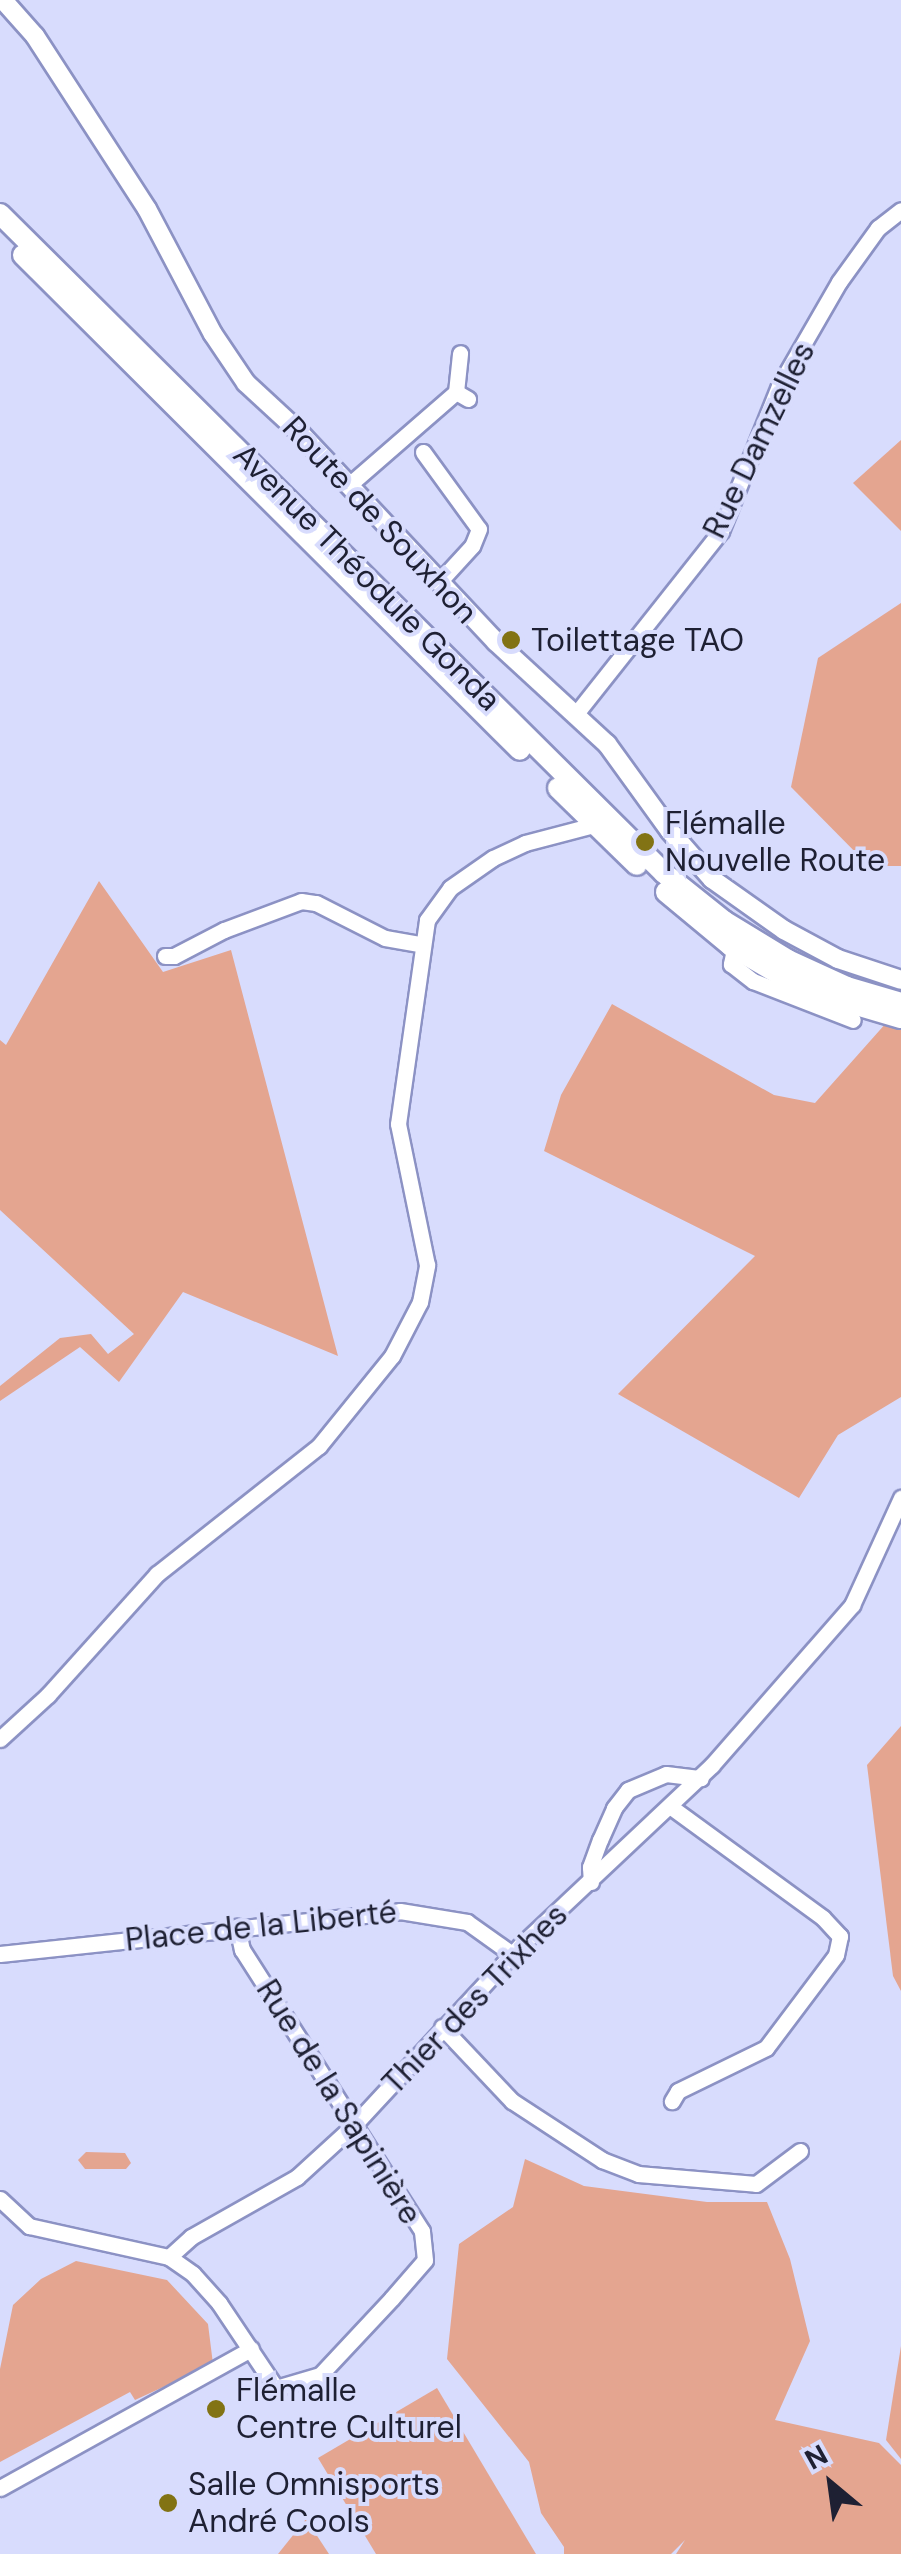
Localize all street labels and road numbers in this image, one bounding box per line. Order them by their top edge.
street label: Rue Damzelles [695,336,823,544]
street label: Route de Souxhon [274,409,486,631]
street label: Avenue Théodule Gonda [225,435,509,719]
street label: Place de la Liberté [123,1893,399,1959]
street label: Thier des Trixhes [375,1896,575,2102]
street label: Rue de la Sapinière [248,1973,430,2231]

